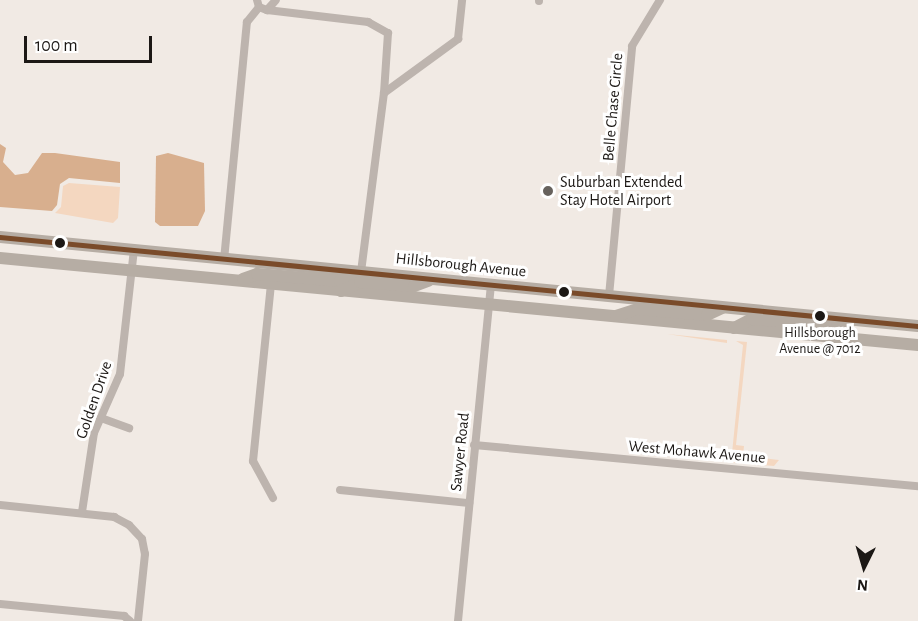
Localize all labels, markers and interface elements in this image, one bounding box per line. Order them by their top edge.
scale bar [27,24,154,62]
text: 100 m [35,37,78,55]
street label: Belle Chase Circle [599,52,627,162]
place label: Suburban Extended Stay Hotel Airport [560,172,683,210]
marker: Suburban Extended Stay Hotel Airport [541,184,555,198]
unlabelled marker [54,237,66,249]
street label: Hillsborough Avenue [395,249,527,281]
unlabelled marker [558,286,570,298]
marker: Hillsborough Avenue @ 7012 [814,310,826,322]
place label: Hillsborough Avenue @ 7012 [779,325,861,358]
street label: Golden Drive [72,359,116,441]
street label: Sawyer Road [446,412,474,492]
street label: West Mohawk Avenue [628,436,766,468]
north arrow [834,537,894,597]
text: N [856,576,869,593]

